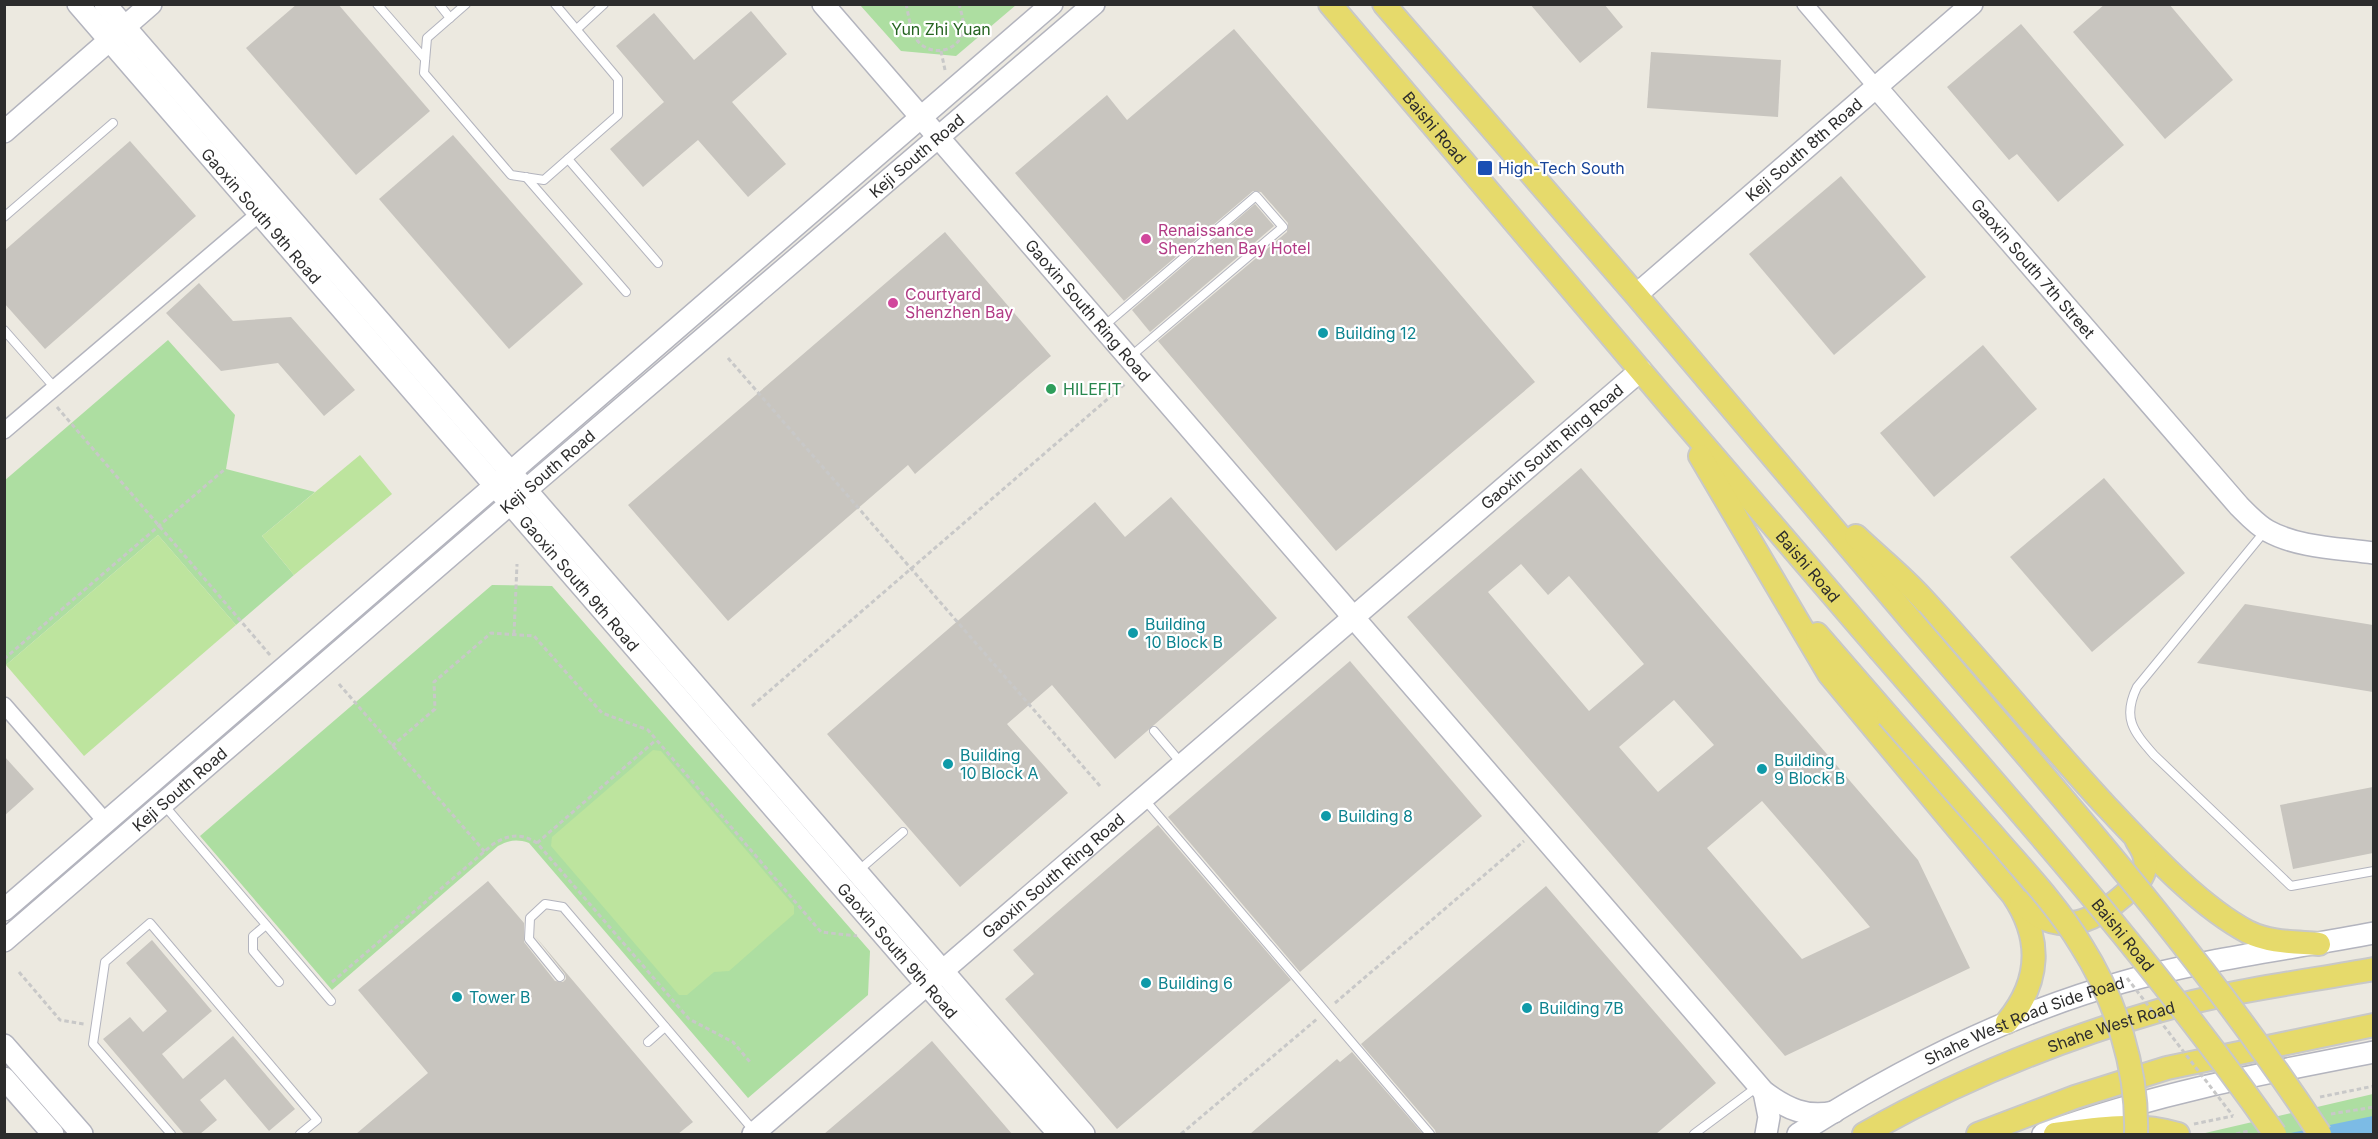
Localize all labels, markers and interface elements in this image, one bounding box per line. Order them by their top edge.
park label: Yun Zhi Yuan [891,19,991,39]
street label: Baishi Road [1399,87,1471,168]
street label: Keji South 8th Road [1741,94,1866,206]
street label: Keji South Road [865,110,968,202]
street label: Gaoxin South 9th Road [197,144,325,288]
place label: High-Tech South [1498,158,1625,178]
marker: High-Tech South [1476,159,1494,177]
street label: Gaoxin South 7th Street [1967,194,2099,342]
place label: Renaissance Shenzhen Bay Hotel [1158,220,1311,258]
marker: Renaissance Shenzhen Bay Hotel [1139,232,1153,246]
street label: Gaoxin South Ring Road [1021,235,1155,386]
place label: Courtyard Shenzhen Bay [905,284,1013,322]
marker: Courtyard Shenzhen Bay [886,296,900,310]
place label: Building 12 [1335,323,1416,343]
marker: Building 12 [1316,326,1330,340]
place label: HILEFIT [1063,379,1122,399]
street label: Gaoxin South Ring Road [1477,380,1627,513]
marker: HILEFIT [1044,382,1058,396]
street label: Keji South Road [496,425,599,518]
street label: Gaoxin South 9th Road [515,511,644,655]
street label: Baishi Road [1772,526,1844,606]
place label: Building 10 Block B [1145,614,1223,652]
marker: Building 10 Block B [1126,626,1140,640]
street label: Keji South Road [128,743,231,836]
place label: Building 10 Block A [960,745,1039,783]
place label: Building 9 Block B [1774,750,1845,788]
marker: Building 10 Block A [941,757,955,771]
marker: Building 9 Block B [1755,762,1769,776]
place label: Building 8 [1338,806,1413,826]
street label: Gaoxin South Ring Road [978,809,1129,943]
marker: Building 8 [1319,809,1333,823]
street label: Gaoxin South 9th Road [833,879,962,1022]
street label: Baishi Road [2087,894,2159,975]
place label: Building 6 [1158,973,1233,993]
street label: Shahe West Road Side Road [1922,973,2128,1071]
marker: Building 6 [1139,976,1153,990]
place label: Tower B [469,987,531,1007]
marker: Tower B [450,990,464,1004]
place label: Building 7B [1539,998,1624,1018]
street label: Shahe West Road [2045,998,2177,1058]
marker: Building 7B [1520,1001,1534,1015]

